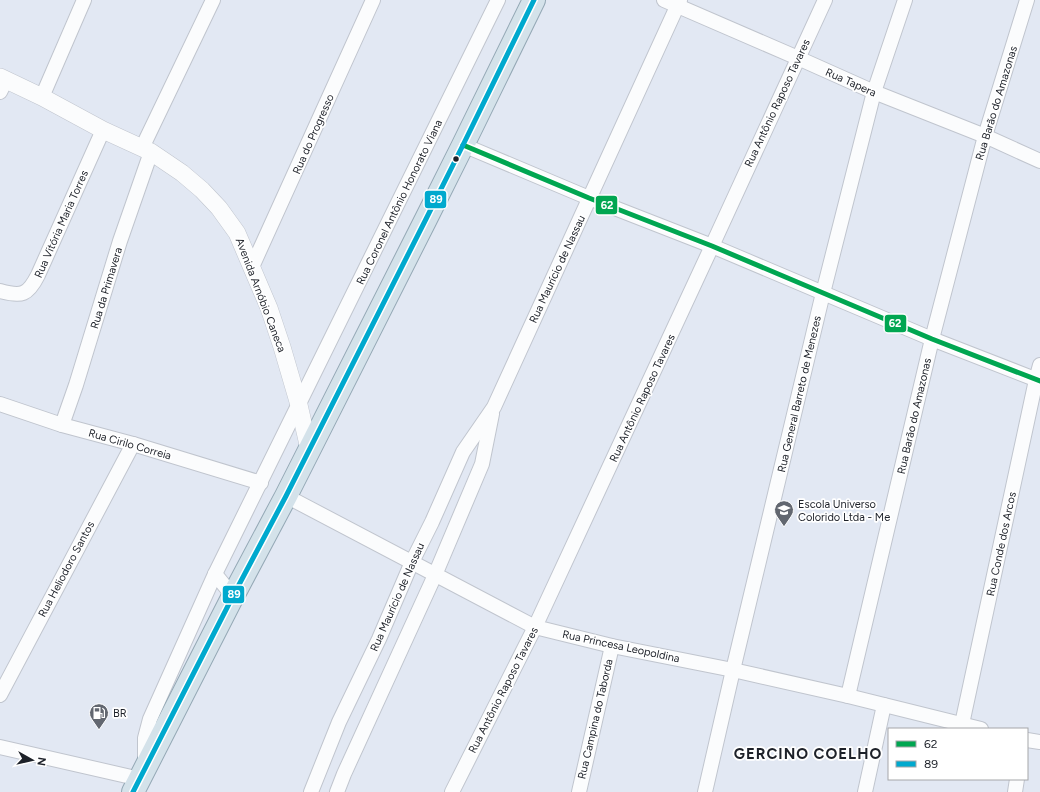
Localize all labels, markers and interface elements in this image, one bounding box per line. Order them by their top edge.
street label: Rua Antônio Raposo Tavares [742,37,813,169]
street label: Rua Barão do Amazonas [973,44,1020,162]
street label: Rua Tapera [823,65,878,99]
street label: Rua do Progresso [290,92,337,176]
street label: Rua Coronel Antônio Honorato Viana [354,118,445,287]
unlabelled marker [451,154,461,164]
street label: Rua Vitória Maria Torres [32,168,91,280]
line badge: 89 [424,190,447,209]
text: 89 [429,193,443,206]
line badge: 62 [595,195,618,215]
text: 62 [601,199,613,212]
street label: Rua Maurício de Nassau [527,213,588,325]
street label: Avenida Arnóbio Caneca [233,236,288,354]
street label: Rua da Primavera [88,246,125,330]
street label: Rua General Barreto de Menezes [775,314,824,474]
line badge: 62 [884,314,907,333]
text: 62 [889,317,901,330]
street label: Rua Antônio Raposo Tavares [607,332,678,464]
street label: Rua Barão do Amazonas [895,357,934,475]
street label: Rua Cirilo Correia [87,426,173,463]
street label: Rua Conde dos Arcos [984,491,1019,597]
place label: Escola Universo Colorido Ltda - Me [798,498,890,524]
school or university icon: Escola Universo Colorido Ltda - Me [773,499,795,527]
street label: Rua Heliodoro Santos [36,519,97,619]
street label: Rua Maurício de Nassau [368,541,427,654]
line badge: 89 [222,585,245,604]
text: 89 [227,588,241,601]
street label: Rua Antônio Raposo Tavares [466,625,541,755]
street label: Rua Princesa Leopoldina [561,628,681,665]
street label: Rua Campina do Taborda [575,658,616,780]
fuel station icon: BR [88,702,110,730]
place label: BR [113,707,127,720]
legend [888,728,1028,780]
text: 62 [924,737,938,751]
north arrow [12,740,52,780]
district label: GERCINO COELHO [734,745,882,763]
text: N [34,756,48,766]
text: 89 [924,757,938,771]

